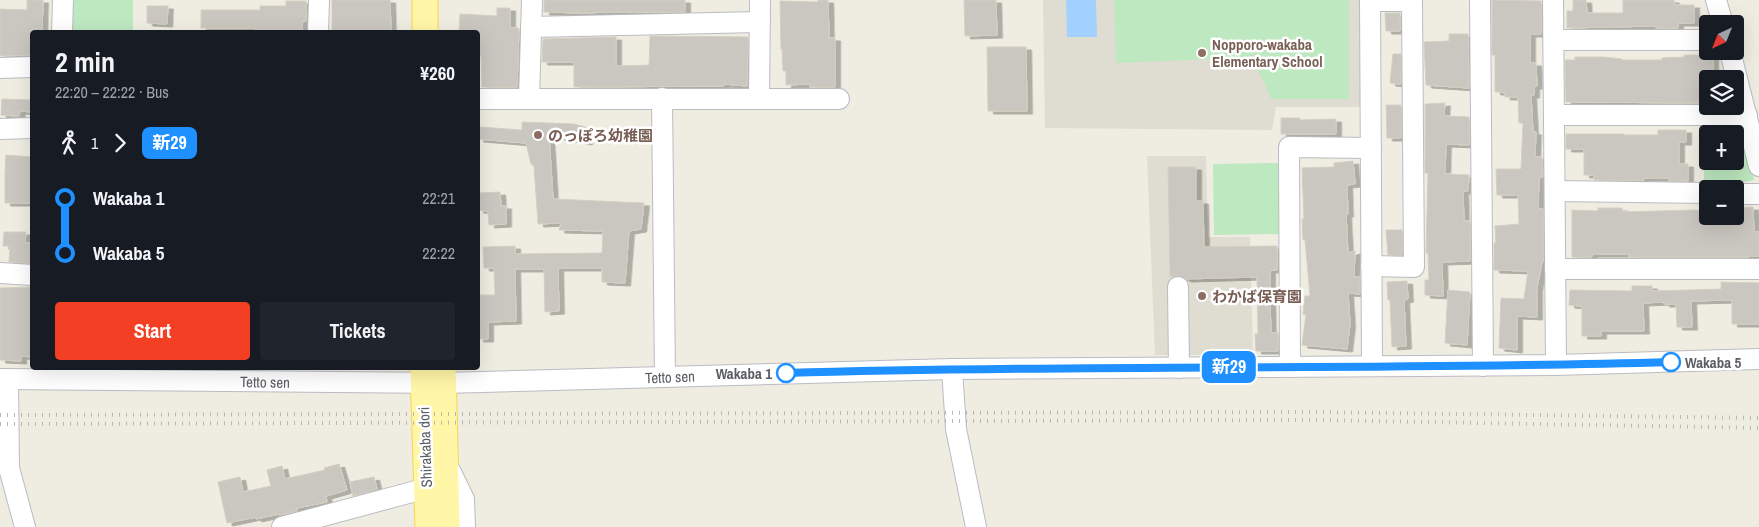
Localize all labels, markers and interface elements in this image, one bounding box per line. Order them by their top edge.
north arrow [1699,15,1744,60]
map controls [1699,15,1744,225]
place label: Nopporo-wakaba Elementary School [1212,34,1323,72]
text: 2 min [55,43,115,81]
marker: Nopporo-wakaba Elementary School [1196,47,1208,59]
text: ¥260 [420,60,455,86]
button: layers [1699,70,1744,115]
text: 22:20 – 22:22 · Bus [55,81,169,103]
place label: のっぽろ幼稚園 [548,125,653,146]
button: + [1699,125,1744,170]
icon: walk [55,129,83,157]
icon: forward [106,129,134,157]
marker: のっぽろ幼稚園 [532,129,544,141]
text: 新29 [152,130,187,155]
text: 1 [91,132,98,154]
button: − [1699,180,1744,225]
text: Wakaba 1 [93,185,164,211]
text: 22:21 [422,187,455,209]
text: Wakaba 5 [93,240,164,266]
text: 22:22 [422,242,455,264]
place label: わかば保育園 [1212,286,1302,307]
marker: わかば保育園 [1196,290,1208,302]
button: Start [55,302,250,360]
button: Tickets [260,302,455,360]
line badge: 新29 [1200,351,1258,383]
marker: Wakaba 5 [1661,352,1681,372]
place label: Wakaba 5 [1685,352,1741,373]
text: 新29 [1212,354,1246,379]
place label: Wakaba 1 [716,363,772,384]
marker: Wakaba 1 [776,363,796,383]
street label: Tetto sen [645,366,695,388]
street label: Tetto sen [240,371,290,393]
street label: Shirakaba dori [413,406,437,488]

